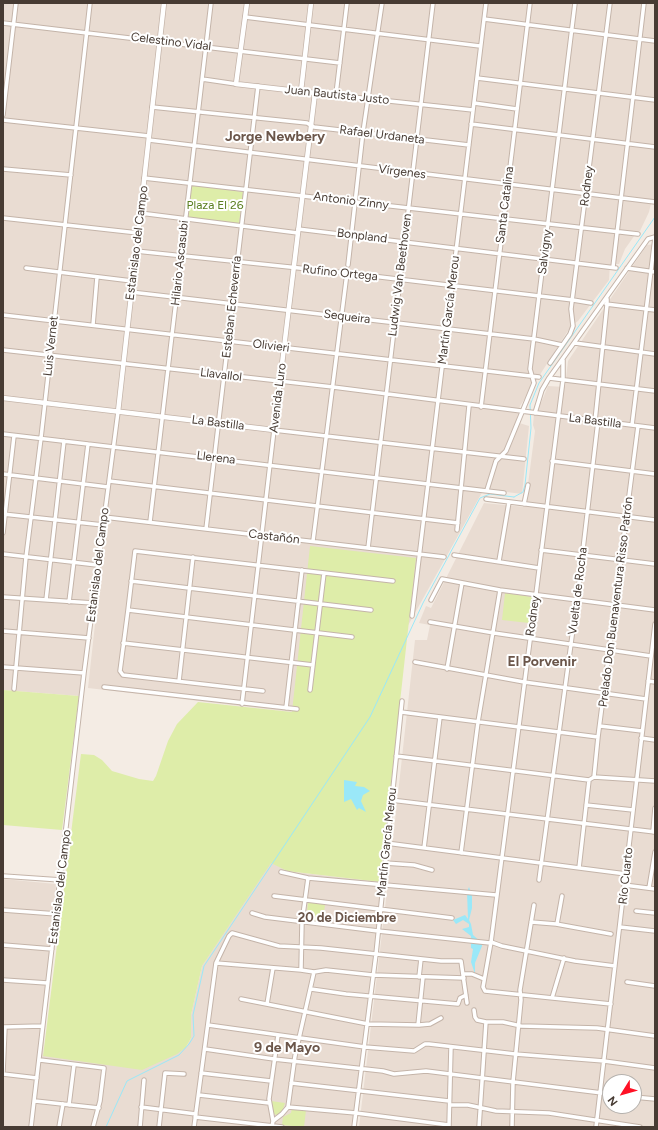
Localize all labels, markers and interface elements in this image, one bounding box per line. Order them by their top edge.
street label: Celestino Vidal [130,30,212,54]
street label: Juan Bautista Justo [284,82,390,108]
street label: Rafael Urdaneta [339,123,425,147]
district label: Jorge Newbery [225,129,325,145]
street label: Vírgenes [378,162,426,182]
street label: Rodney [577,165,597,207]
street label: Santa Catalina [493,166,517,244]
street label: Estanislao del Campo [123,185,151,301]
street label: Antonio Zinny [313,189,389,213]
park label: Plaza El 26 [187,198,243,212]
street label: Ludwig Van Beethoven [385,213,415,337]
street label: Hilario Ascasubi [168,220,192,306]
street label: Bonpland [336,226,388,246]
street label: Salvigny [535,229,555,275]
street label: Esteban Echeverría [219,255,245,359]
street label: Martín García Merou [435,255,463,365]
street label: Rufino Ortega [302,262,378,284]
street label: Sequeira [323,307,371,327]
street label: Luis Vernet [41,315,61,377]
street label: Olivieri [252,337,290,355]
street label: Avenida Luro [267,362,289,434]
street label: Llavallol [199,365,243,385]
street label: La Bastilla [568,411,622,431]
street label: La Bastilla [191,413,245,433]
street label: Llerena [196,448,236,468]
street label: Prelado Don Buenaventura Risso Patrón [596,496,636,708]
street label: Estanislao del Campo [84,507,112,623]
street label: Castañón [248,527,300,547]
street label: Vuelta de Rocha [565,546,591,636]
street label: Rodney [523,595,543,637]
district label: El Porvenir [507,654,577,670]
street label: Martín García Merou [374,787,400,897]
street label: Estanislao del Campo [46,829,74,945]
street label: Río Cuarto [616,847,636,905]
district label: 20 de Diciembre [298,910,396,926]
district label: 9 de Mayo [254,1040,320,1056]
north arrow [602,1074,642,1114]
text: N [605,1094,621,1108]

